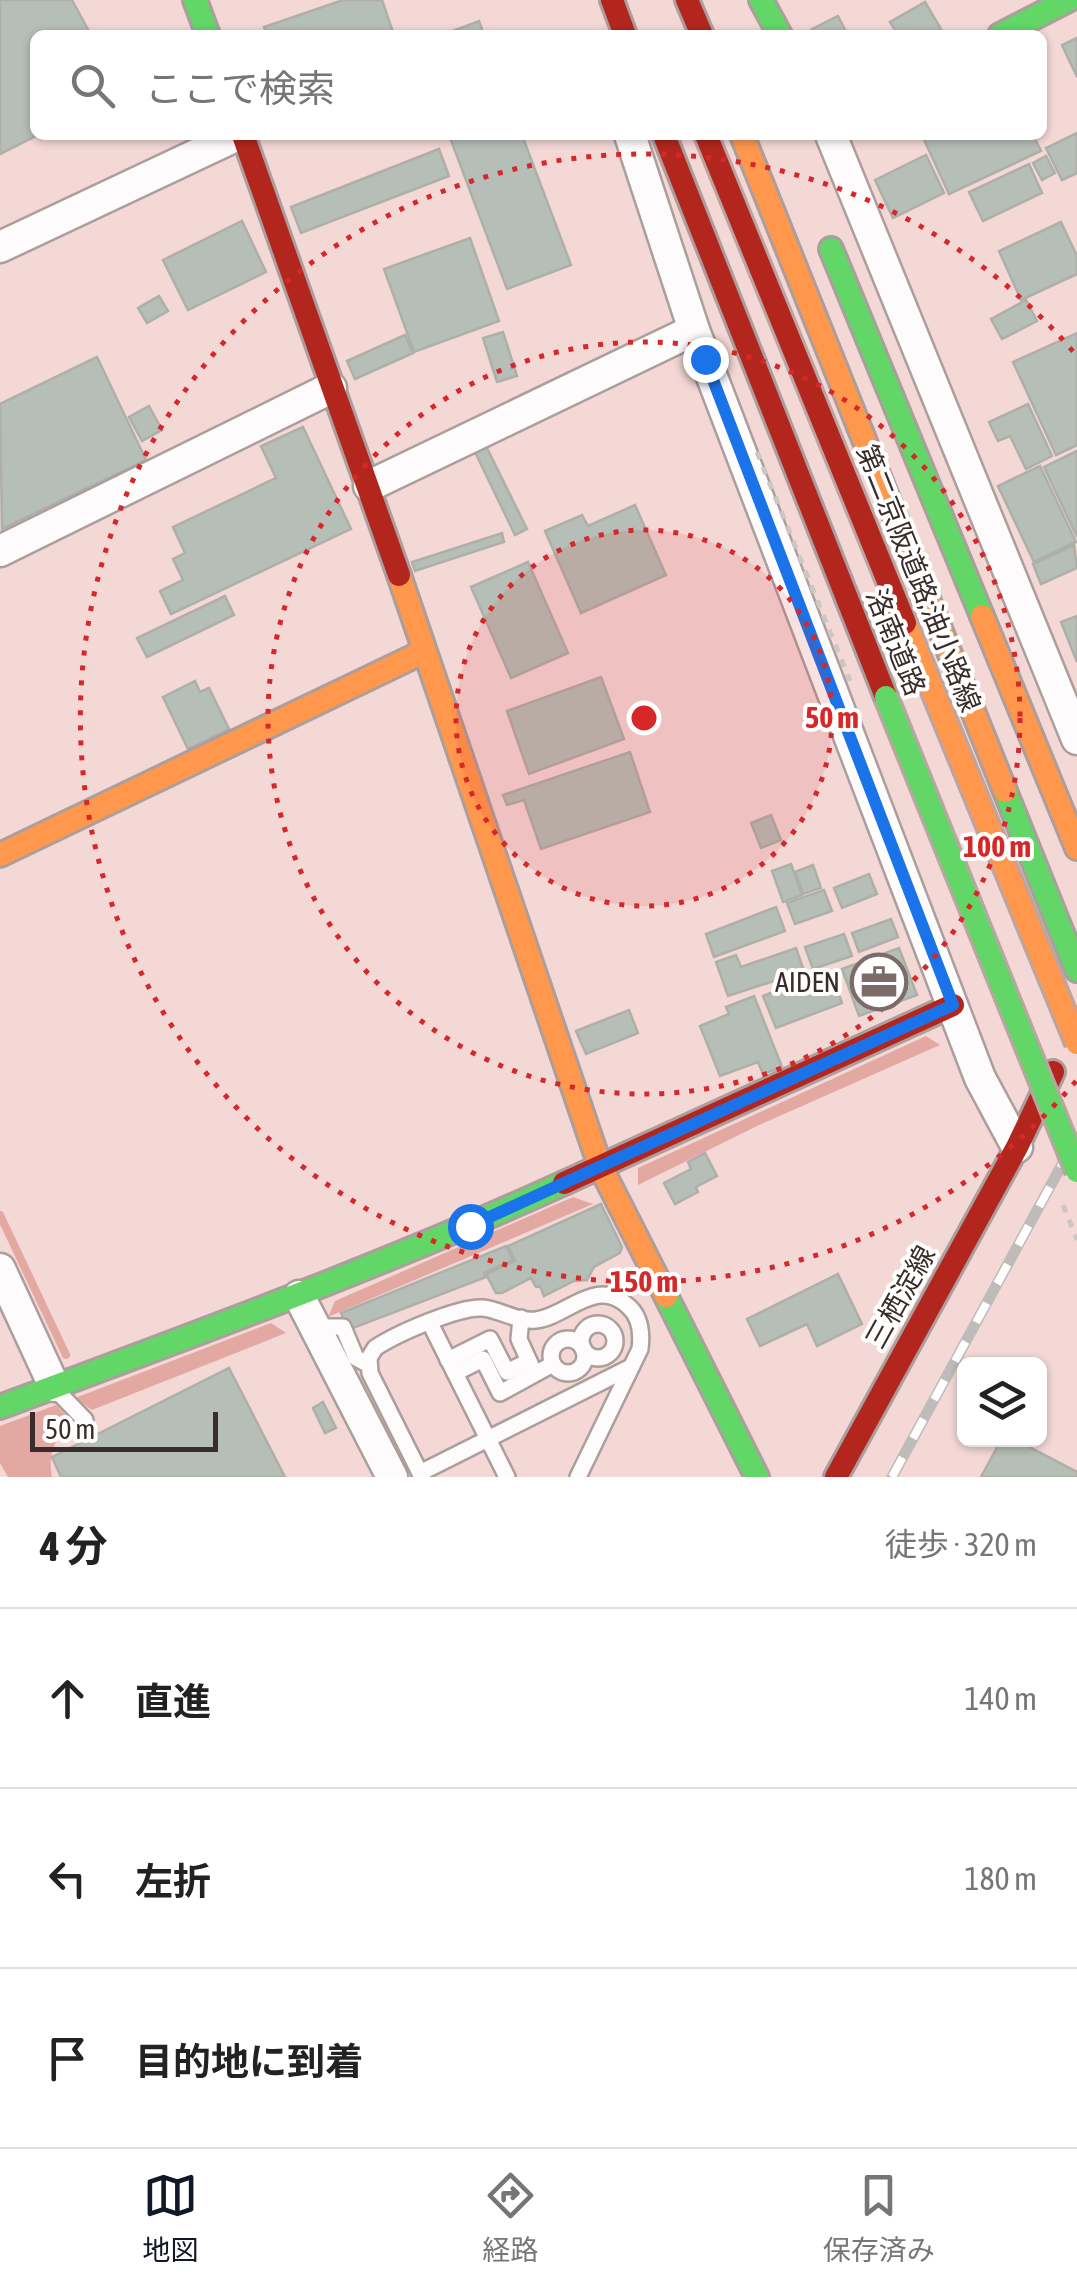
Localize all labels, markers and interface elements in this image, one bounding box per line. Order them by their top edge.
search box [30,30,1047,140]
icon: search [65,58,120,113]
text: ここで検索 [145,67,335,110]
route end [683,337,729,383]
street label: 第二京阪道路;油小路線 [851,440,987,716]
street label: 洛南道路 [860,584,932,700]
centre of rings [626,700,662,736]
text: 50 m [805,700,859,734]
text: 100 m [963,829,1031,863]
office icon: AIDEN [849,952,909,1012]
place label: AIDEN [775,966,840,998]
route start [448,1204,494,1250]
street label: 三栖淀線 [859,1240,941,1354]
text: 150 m [610,1264,678,1298]
map controls [957,1357,1047,1447]
button: layers [957,1357,1047,1447]
scale bar [30,1407,218,1452]
text: 50 m [45,1413,95,1445]
text: 4 分 [40,1522,108,1570]
text: 徒歩 · 320 m [885,1526,1037,1563]
icon: ahead [40,1671,95,1726]
text: 直進 [135,1680,211,1723]
text: 140 m [964,1680,1037,1717]
icon: left [40,1851,95,1906]
text: 左折 [135,1860,211,1903]
text: 180 m [964,1860,1037,1897]
icon: arrive [40,2031,95,2086]
text: 目的地に到着 [135,2040,363,2083]
tab: 地図 [142,2168,198,2268]
tab: 経路 [482,2168,539,2268]
tab: 保存済み [823,2168,935,2268]

